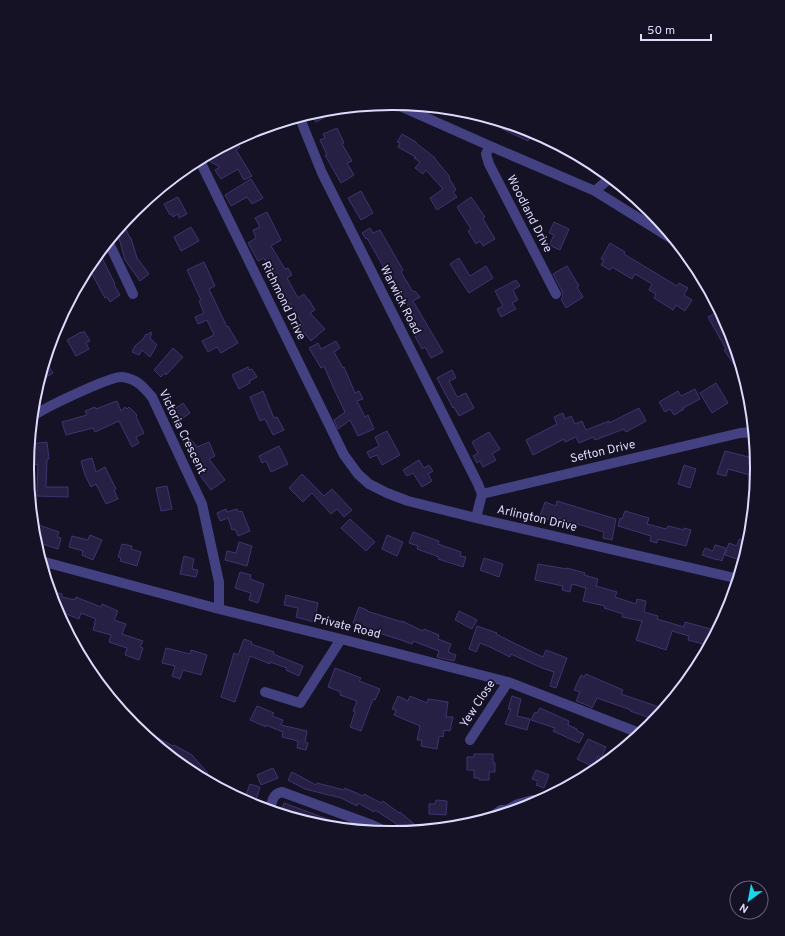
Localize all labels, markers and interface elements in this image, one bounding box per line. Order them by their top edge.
scale bar [641,16,711,42]
text: 50 m [647,23,675,39]
street label: Woodland Drive [503,173,555,255]
street label: Richmond Drive [257,259,309,343]
street label: Warwick Road [376,263,424,337]
street label: Victoria Crescent [155,387,209,477]
street label: Sefton Drive [569,437,637,467]
street label: Arlington Drive [495,502,579,536]
street label: Private Road [312,611,382,643]
street label: Yew Close [457,677,499,731]
north arrow [729,880,769,920]
text: N [737,900,751,916]

